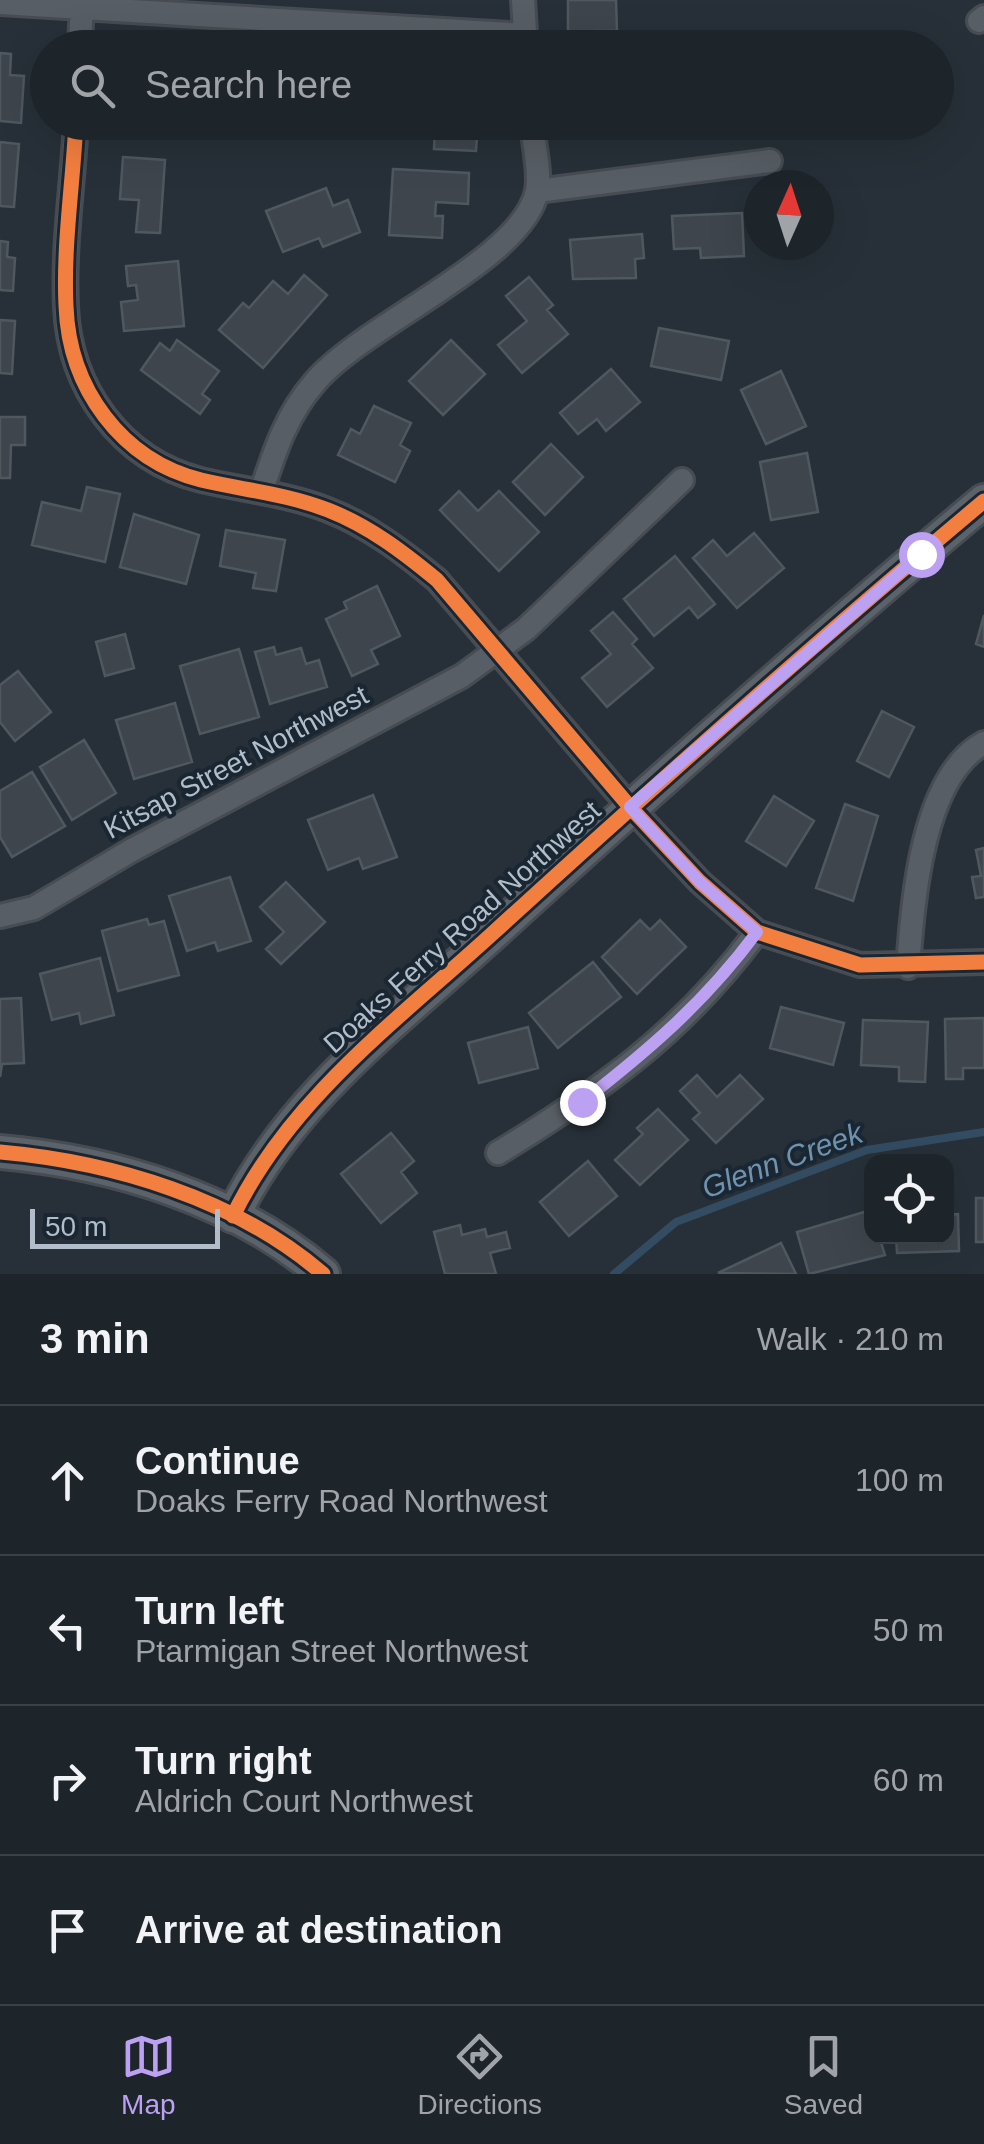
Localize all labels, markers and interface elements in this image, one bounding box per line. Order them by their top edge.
search box [30,30,954,140]
icon: search [65,58,120,113]
text: Search here [145,64,352,106]
north arrow [744,170,834,260]
route start [899,532,945,578]
street label: Kitsap Street Northwest [99,679,373,845]
street label: Doaks Ferry Road Northwest [317,795,607,1059]
route end [560,1080,606,1126]
water label: Glenn Creek [697,1115,869,1204]
map controls [864,1154,954,1244]
button: locate [864,1154,954,1244]
scale bar [30,1204,220,1248]
text: 50 m [45,1211,107,1242]
text: 3 min [40,1315,150,1362]
text: Walk · 210 m [757,1321,944,1357]
text: Continue [135,1440,300,1482]
icon: ahead [40,1453,95,1508]
text: 100 m [855,1462,944,1498]
text: Doaks Ferry Road Northwest [135,1483,548,1519]
text: Turn left [135,1590,284,1632]
icon: left [40,1603,95,1658]
text: 50 m [873,1612,944,1648]
text: Ptarmigan Street Northwest [135,1633,528,1669]
text: Turn right [135,1740,312,1782]
icon: right [40,1753,95,1808]
text: 60 m [873,1762,944,1798]
text: Aldrich Court Northwest [135,1783,473,1819]
icon: arrive [40,1903,95,1958]
text: Arrive at destination [135,1909,502,1951]
tab: Map [121,2029,176,2121]
tab: Directions [418,2029,542,2121]
tab: Saved [784,2029,863,2121]

